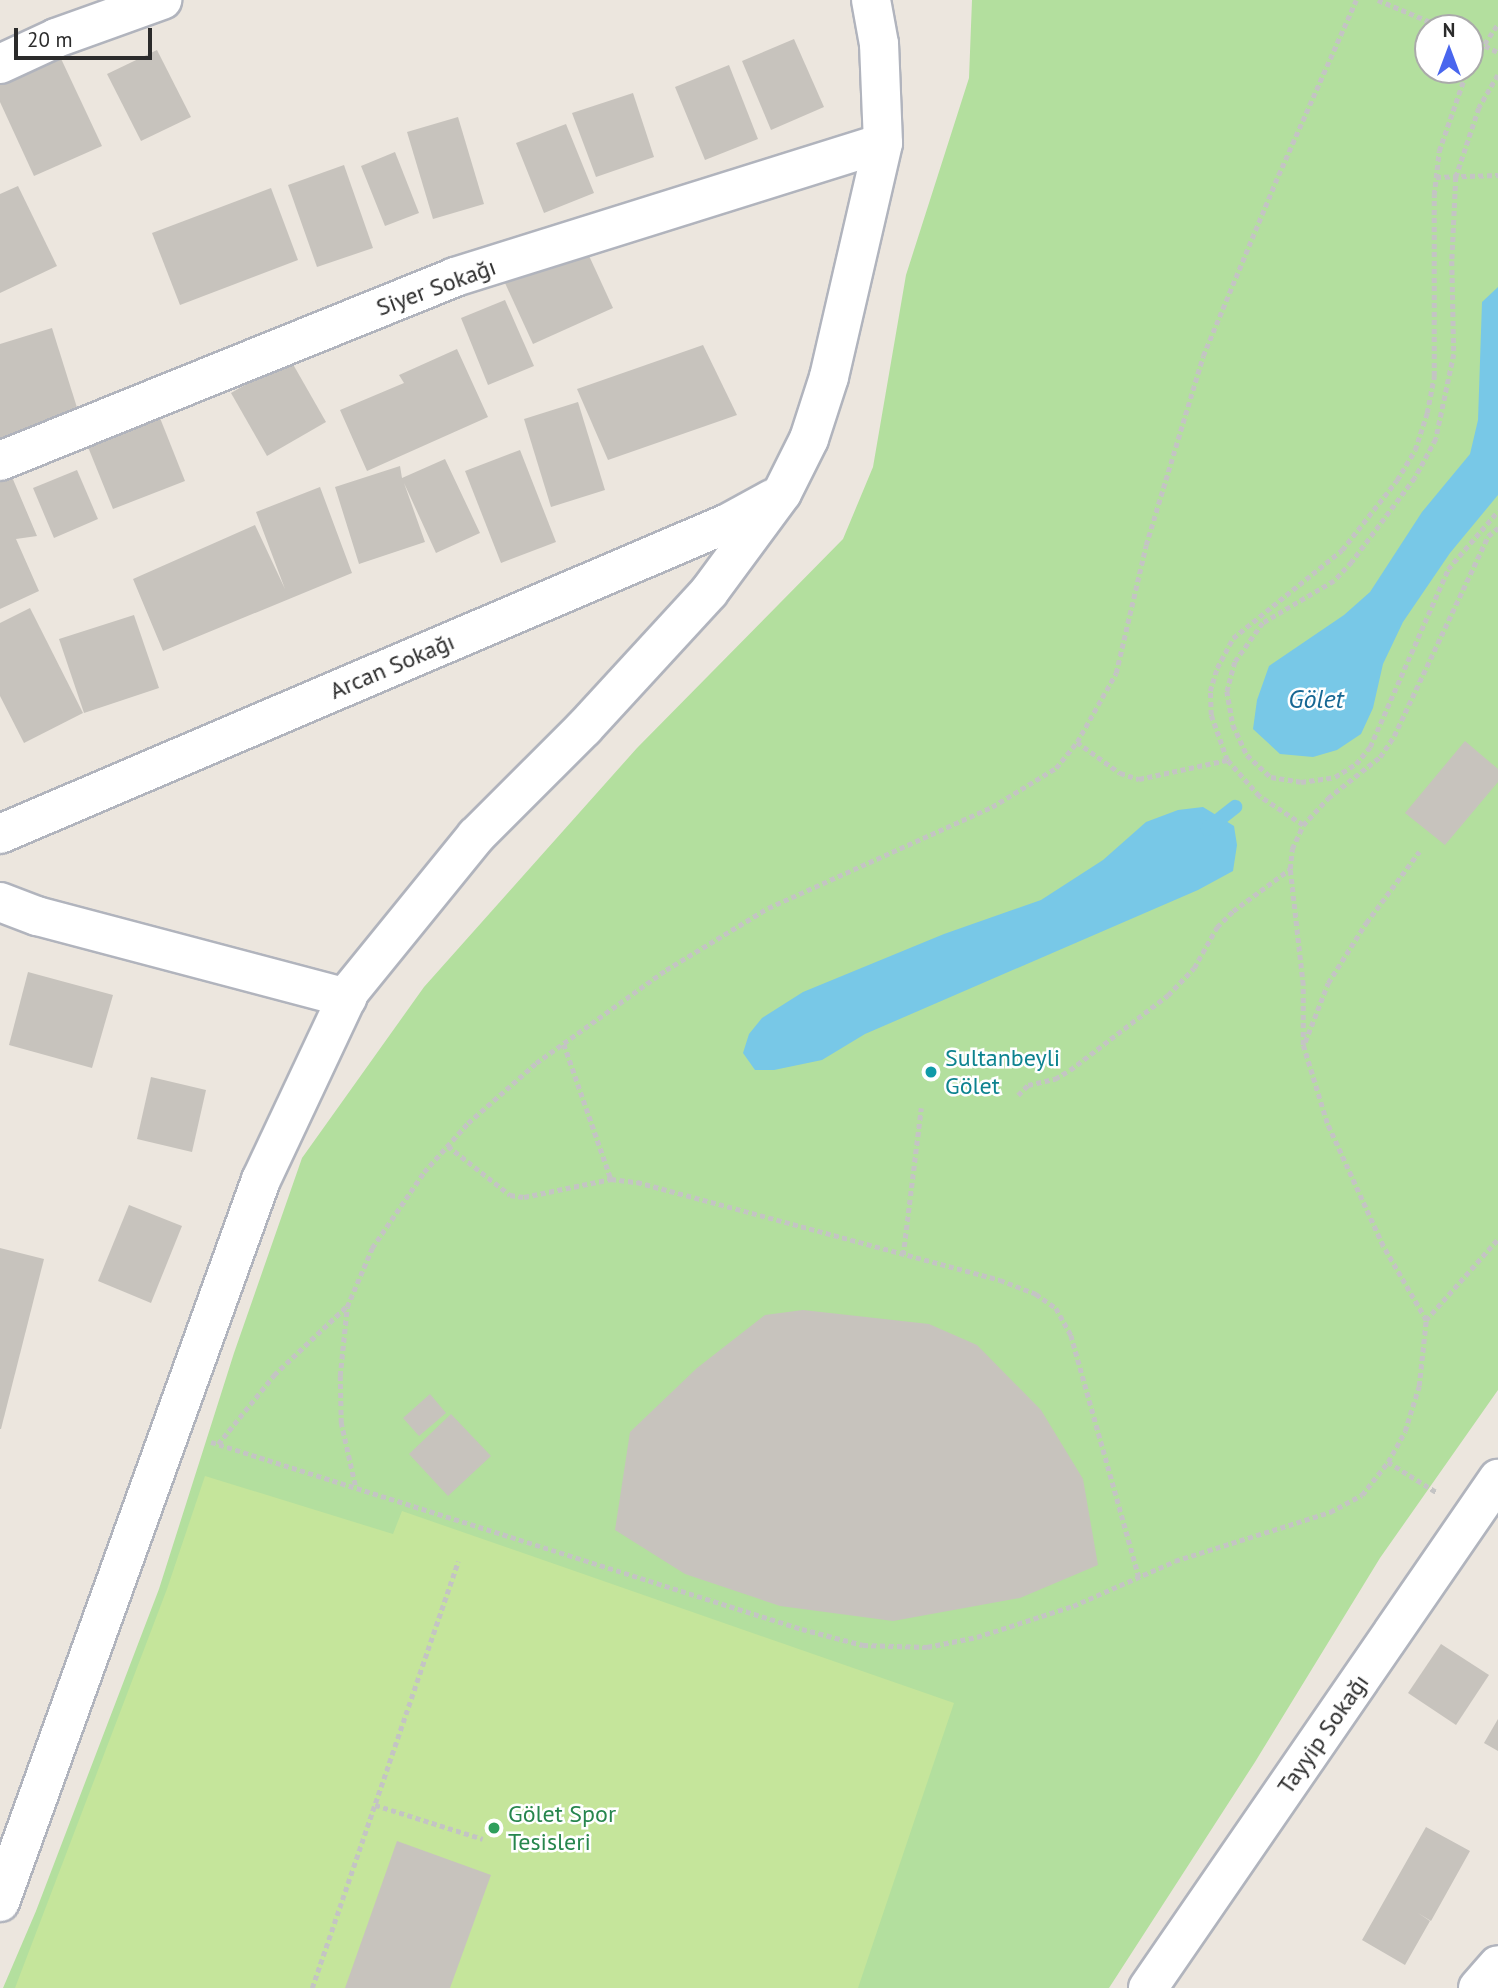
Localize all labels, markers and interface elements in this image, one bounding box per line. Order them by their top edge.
scale bar [18,14,156,58]
north arrow [1414,14,1484,84]
text: N [1443,18,1455,42]
text: 20 m [27,26,73,53]
street label: Siyer Sokağı [372,252,500,322]
street label: Arcan Sokağı [325,627,459,705]
water label: Gölet [1288,683,1344,715]
place label: Sultanbeyli Gölet [945,1044,1060,1100]
marker: Sultanbeyli Gölet [923,1064,939,1080]
street label: Tayyip Sokağı [1271,1669,1375,1799]
place label: Gölet Spor Tesisleri [508,1800,616,1856]
marker: Gölet Spor Tesisleri [486,1820,502,1836]

